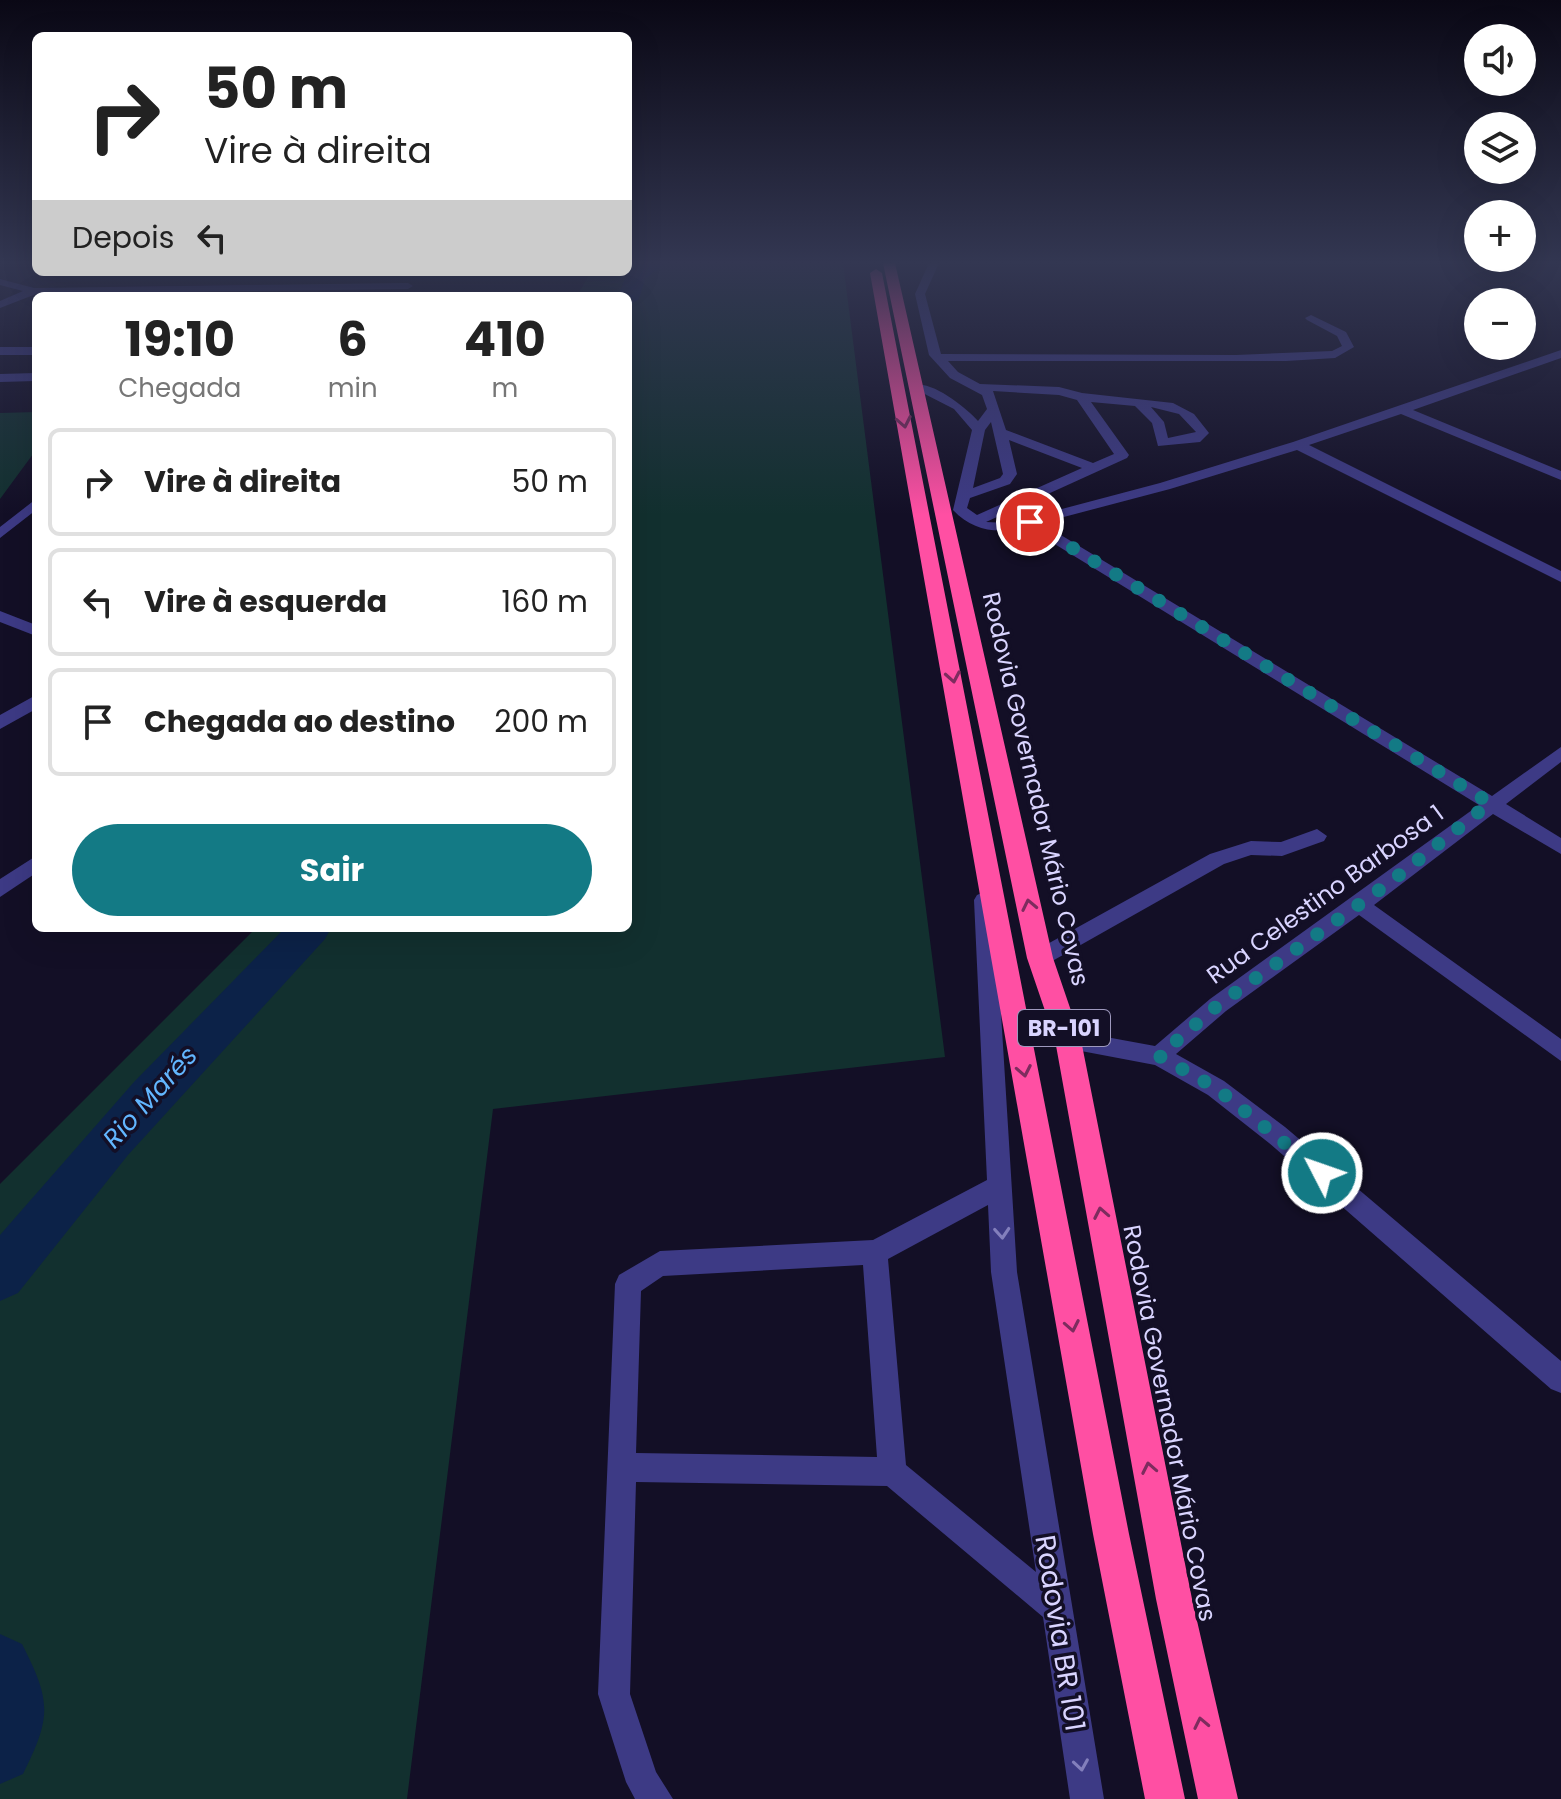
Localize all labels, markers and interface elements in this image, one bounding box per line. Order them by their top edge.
map controls [1464,24,1536,360]
button: sound [1464,24,1536,96]
text: 50 m [204,49,348,128]
icon: right [72,64,176,168]
button: layers [1464,112,1536,184]
text: Vire à direita [204,125,432,176]
button: + [1464,200,1536,272]
text: Depois [72,216,174,259]
icon: left [190,216,234,260]
button: − [1464,288,1536,360]
text: 19:10 [125,306,235,373]
text: 6 [337,306,368,373]
text: 410 [464,306,546,373]
text: Chegada [118,370,241,406]
text: min [328,370,378,406]
text: m [491,370,518,406]
one-way arrow [895,415,912,428]
icon: right [76,460,120,504]
text: Vire à direita [144,460,341,503]
text: 50 m [511,460,588,503]
pin [996,488,1064,556]
icon: arrive [1008,500,1052,544]
icon: left [76,580,120,624]
text: Vire à esquerda [144,580,387,623]
text: 160 m [502,580,588,623]
street label: Rodovia Governador Mário Covas [975,589,1097,989]
one-way arrow [943,670,960,684]
icon: arrive [76,700,120,744]
text: Chegada ao destino [144,700,455,743]
text: 200 m [494,700,588,743]
street label: Rua Celestino Barbosa 1 [1200,797,1450,991]
button: Sair [72,824,592,916]
one-way arrow [1021,899,1038,913]
road number: BR-101 [1018,1010,1110,1046]
water label: Rio Marés [94,1038,206,1156]
one-way arrow [1015,1064,1032,1078]
position arrow [1280,1131,1364,1215]
one-way arrow [1093,1206,1110,1219]
street label: Rodovia Governador Mário Covas [1115,1222,1225,1624]
one-way arrow [993,1227,1010,1240]
one-way arrow [1063,1319,1080,1333]
one-way arrow [1141,1461,1158,1475]
street label: Rodovia BR 101 [1025,1532,1095,1734]
one-way arrow [1193,1717,1210,1730]
one-way arrow [1072,1758,1089,1772]

